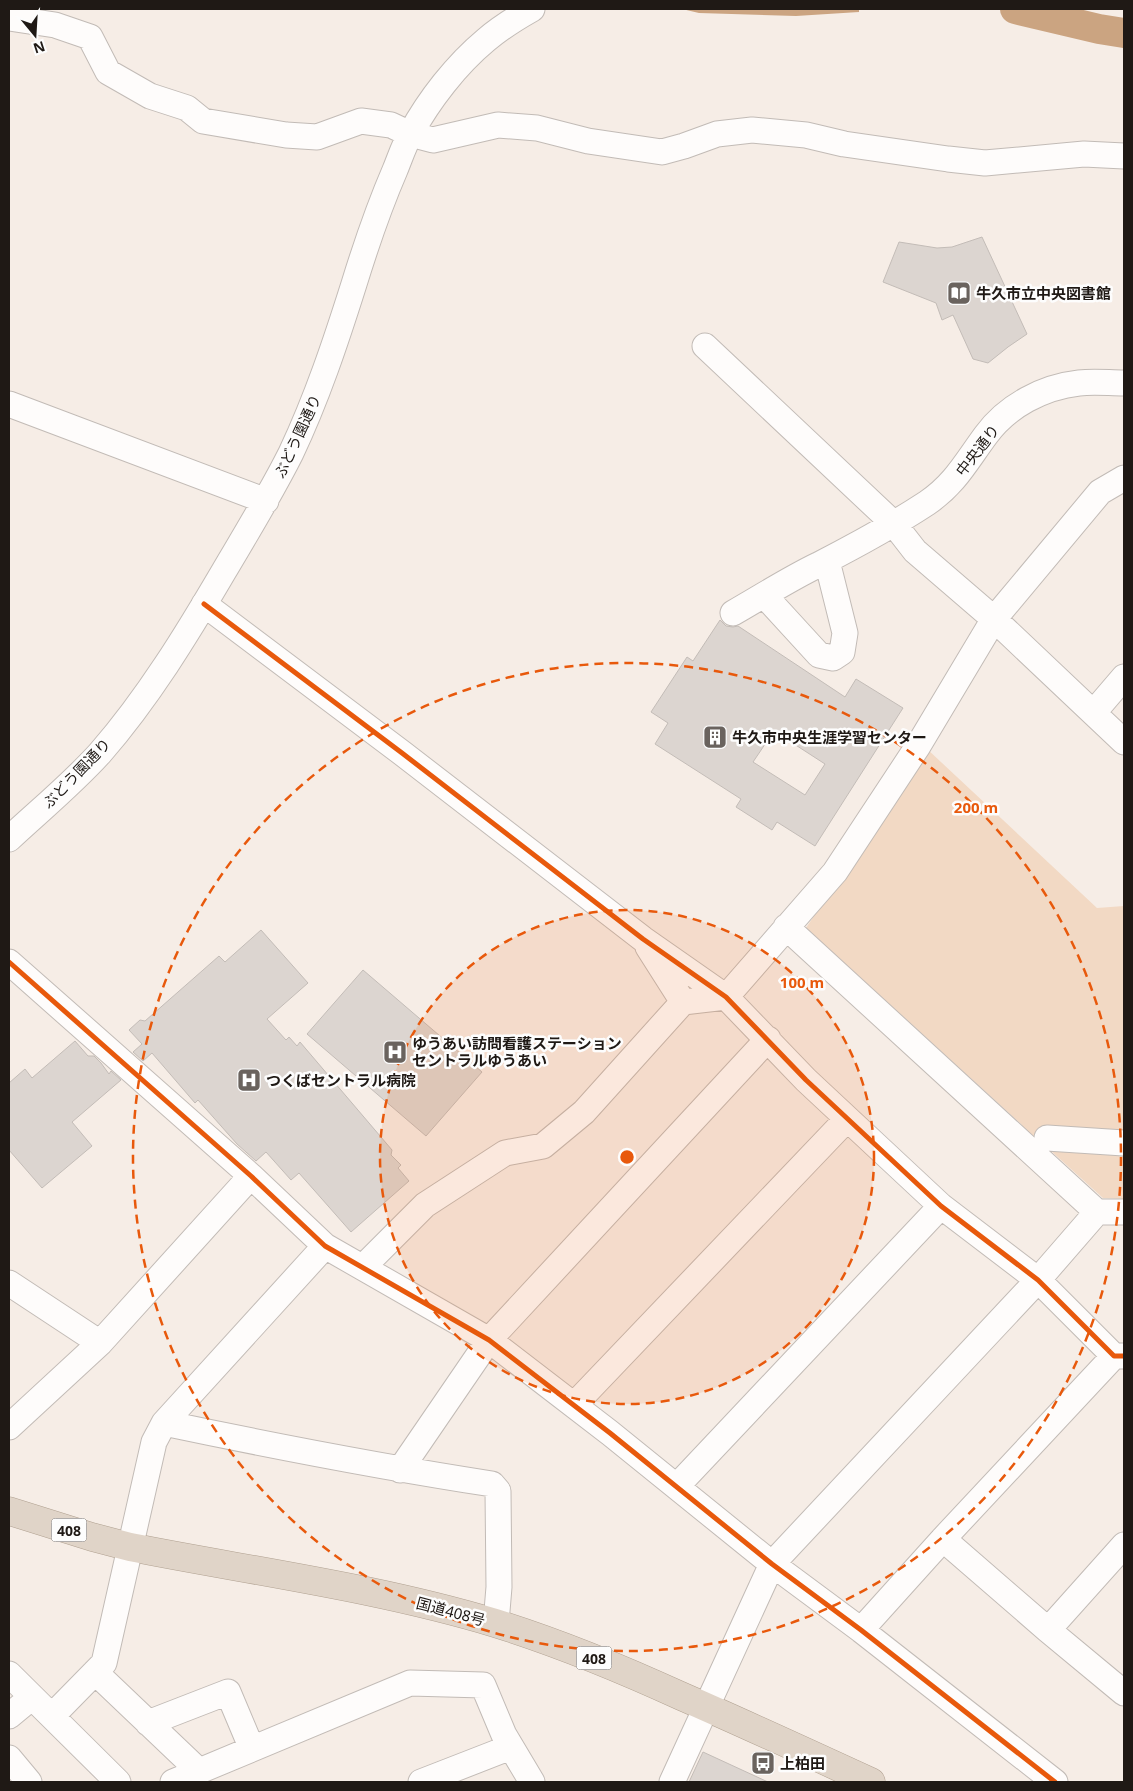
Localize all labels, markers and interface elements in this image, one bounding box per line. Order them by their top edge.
north arrow [10,10,60,60]
text: N [31,37,48,59]
library icon: 牛久市立中央図書館 [946,280,972,306]
place label: 牛久市立中央図書館 [976,283,1111,303]
street label: ぶどう園通り [269,391,325,481]
street label: 中央通り [951,420,1003,480]
building icon: 牛久市中央生涯学習センター [702,724,728,750]
place label: 牛久市中央生涯学習センター [732,727,927,747]
street label: ぶどう園通り [38,734,114,812]
text: 200 m [954,797,998,817]
text: 100 m [780,972,824,992]
place label: ゆうあい訪問看護ステーション セントラルゆうあい [412,1033,622,1070]
hospital icon: ゆうあい訪問看護ステーション セントラルゆうあい [382,1039,408,1065]
hospital icon: つくばセントラル病院 [236,1067,262,1093]
place label: つくばセントラル病院 [266,1070,416,1090]
centre of rings [618,1148,636,1166]
road number: 408 [52,1518,86,1542]
street label: 国道408号 [414,1592,488,1630]
road number: 408 [576,1646,612,1670]
bus stop icon: 上柏田 [750,1750,776,1776]
place label: 上柏田 [780,1753,825,1773]

